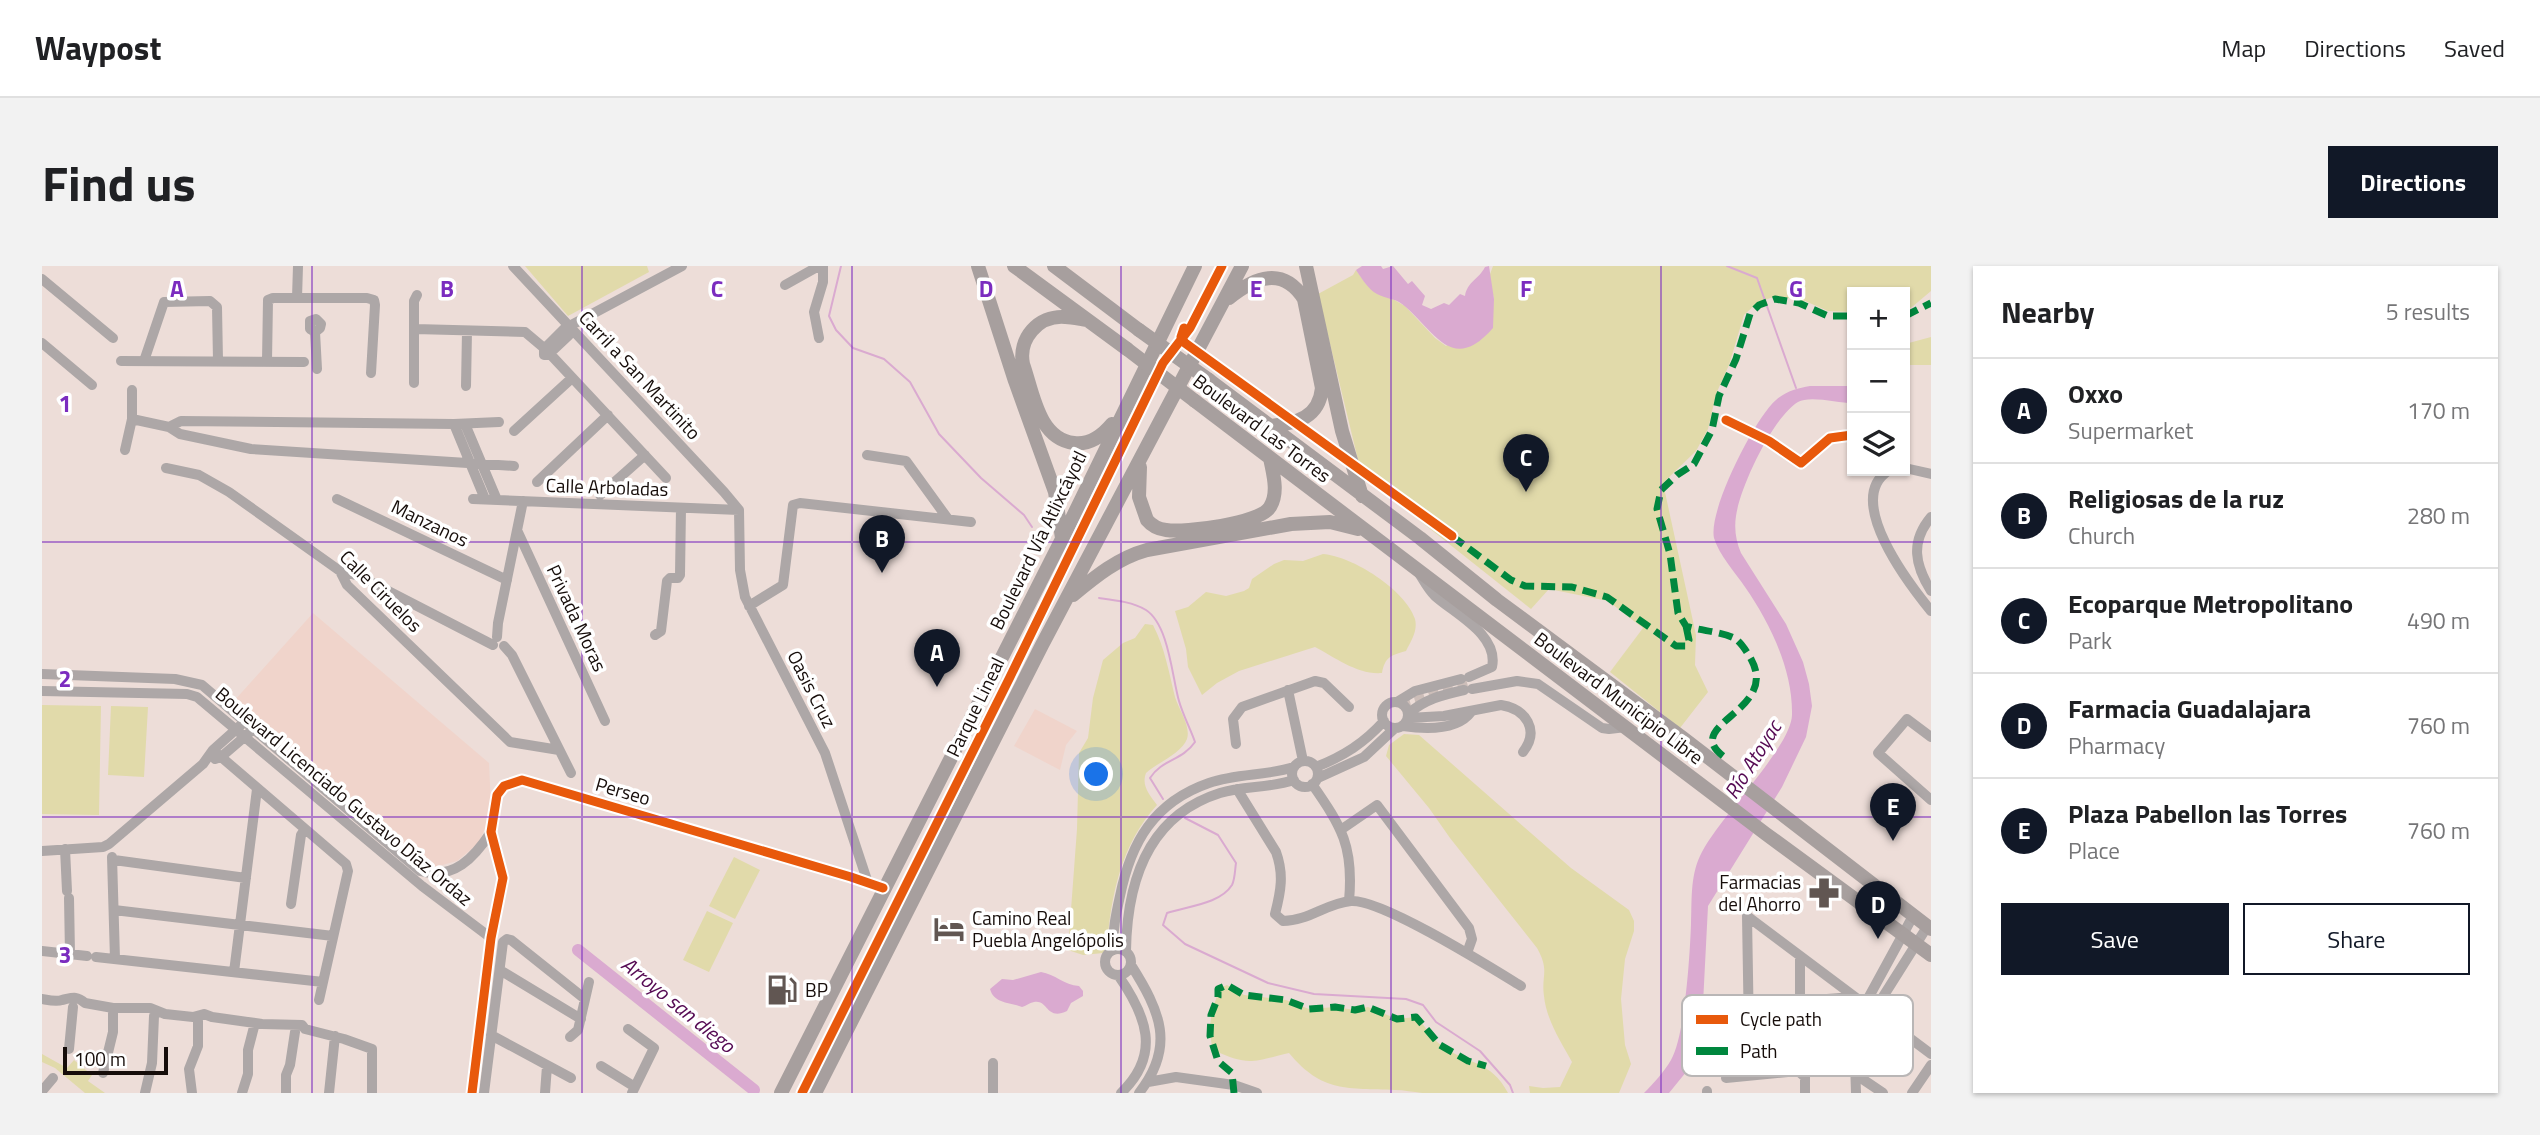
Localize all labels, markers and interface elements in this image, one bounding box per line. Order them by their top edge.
text: Waypost [35,23,161,73]
text: Map [2221,30,2266,66]
text: Directions [2304,30,2406,66]
text: Saved [2444,30,2505,66]
text: Find us [42,145,196,220]
button: Directions [2328,146,2498,218]
text: A [170,271,184,306]
text: B [440,271,454,306]
text: C [711,271,723,306]
text: D [979,271,993,306]
text: E [1250,271,1262,306]
text: F [1520,271,1532,306]
text: G [1789,271,1803,306]
map controls [1847,287,1910,476]
button: + [1847,287,1910,350]
text: Nearby [2001,289,2094,335]
text: 5 results [2386,294,2470,329]
street label: Carril a San Martinito [573,303,708,446]
button: − [1847,350,1910,413]
street label: Boulevard Las Torres [1187,366,1337,489]
text: Oxxo [2068,374,2123,413]
text: 1 [59,386,71,421]
text: A [2017,393,2031,428]
text: 170 m [2407,393,2470,428]
button: layers [1847,413,1910,476]
text: Supermarket [2068,413,2193,448]
pin: C [1503,434,1549,492]
street label: Boulevard Vía Atlixcáyotl [982,445,1094,634]
street label: Calle Arboladas [545,470,669,503]
text: Religiosas de la ruz [2068,479,2284,518]
street label: Manzanos [387,491,474,554]
text: B [2017,498,2031,533]
text: 280 m [2407,498,2470,533]
pin: B [859,515,905,573]
text: Church [2068,518,2135,553]
street label: Calle Ciruelos [333,543,429,639]
street label: Privada Moras [540,560,615,676]
text: Ecoparque Metropolitano [2068,584,2353,623]
text: C [2018,603,2030,638]
text: 490 m [2407,603,2470,638]
text: Park [2068,623,2112,658]
street label: Boulevard Municipio Libre [1529,624,1710,771]
pin: A [914,629,960,687]
street label: Oasis Cruz [781,645,844,733]
street label: Parque Lineal [938,652,1011,762]
text: 2 [59,661,71,696]
street label: Boulevard Licenciado Gustavo Díaz Ordaz [209,679,479,912]
text: Farmacia Guadalajara [2068,689,2311,728]
text: D [2017,708,2031,743]
text: 760 m [2407,708,2470,743]
water label: Río Atoyac [1715,712,1790,805]
text: Pharmacy [2068,728,2165,763]
your location [1079,757,1113,791]
street label: Perseo [592,769,654,812]
pin: E [1870,783,1916,841]
text: Plaza Pabellon las Torres [2068,794,2347,833]
text: E [2018,813,2030,848]
text: 760 m [2407,813,2470,848]
text: Place [2068,833,2120,868]
place label: Farmacias del Ahorro [1718,867,1801,918]
pharmacy icon: Farmacias del Ahorro [1807,876,1841,910]
pin: D [1855,881,1901,939]
place label: Camino Real Puebla Angelópolis [972,903,1124,954]
button: Save [2001,903,2229,975]
button: Share [2243,903,2470,975]
hotel icon: Camino Real Puebla Angelópolis [932,912,966,946]
text: 3 [59,937,71,972]
water label: Arroyo san diego [615,948,743,1061]
fuel station icon: BP [765,973,799,1007]
place label: BP [805,975,828,1004]
legend [1682,995,1913,1076]
text: Cycle path [1740,1004,1822,1033]
text: Path [1740,1036,1778,1065]
scale bar [63,1044,168,1076]
text: 100 m [74,1044,126,1073]

